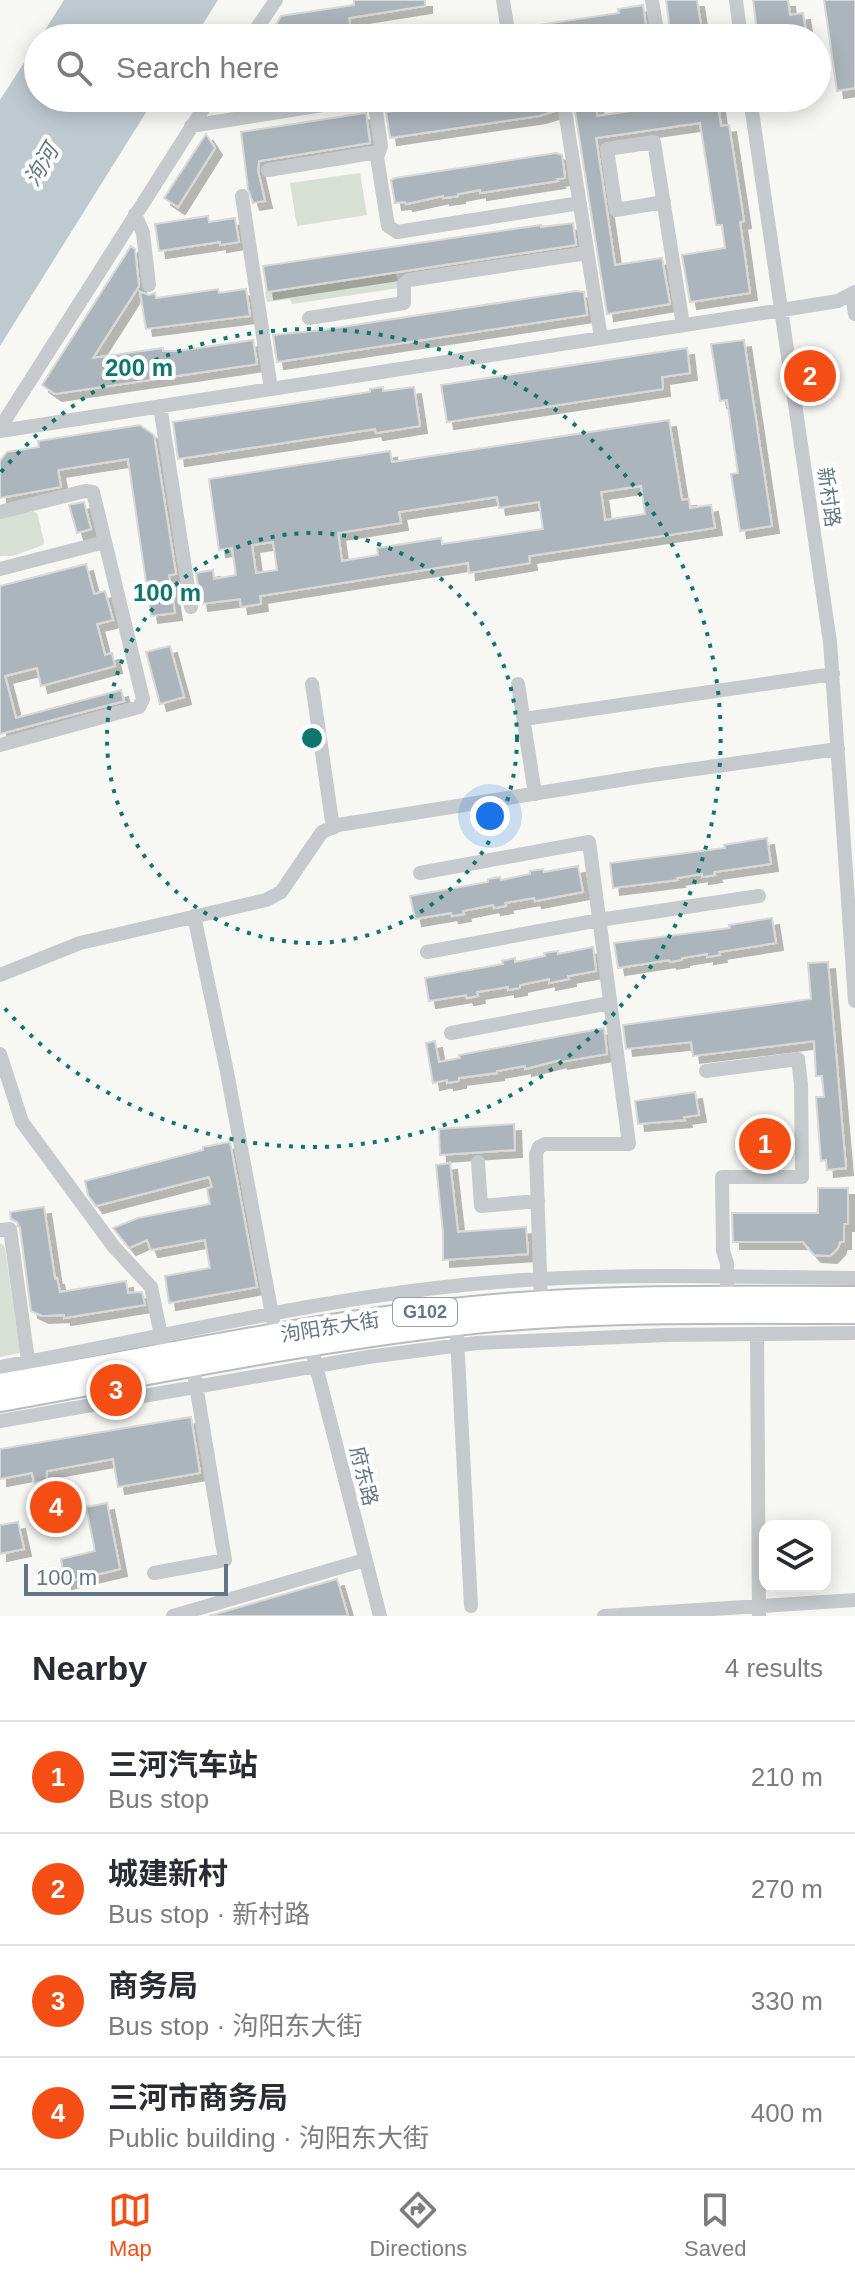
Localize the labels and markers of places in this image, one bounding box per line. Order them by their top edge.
pin: 2 [784,346,836,406]
centre of rings [298,724,326,752]
pin: 1 [739,1114,791,1174]
pin: 3 [90,1360,142,1420]
pin: 4 [30,1477,82,1537]

